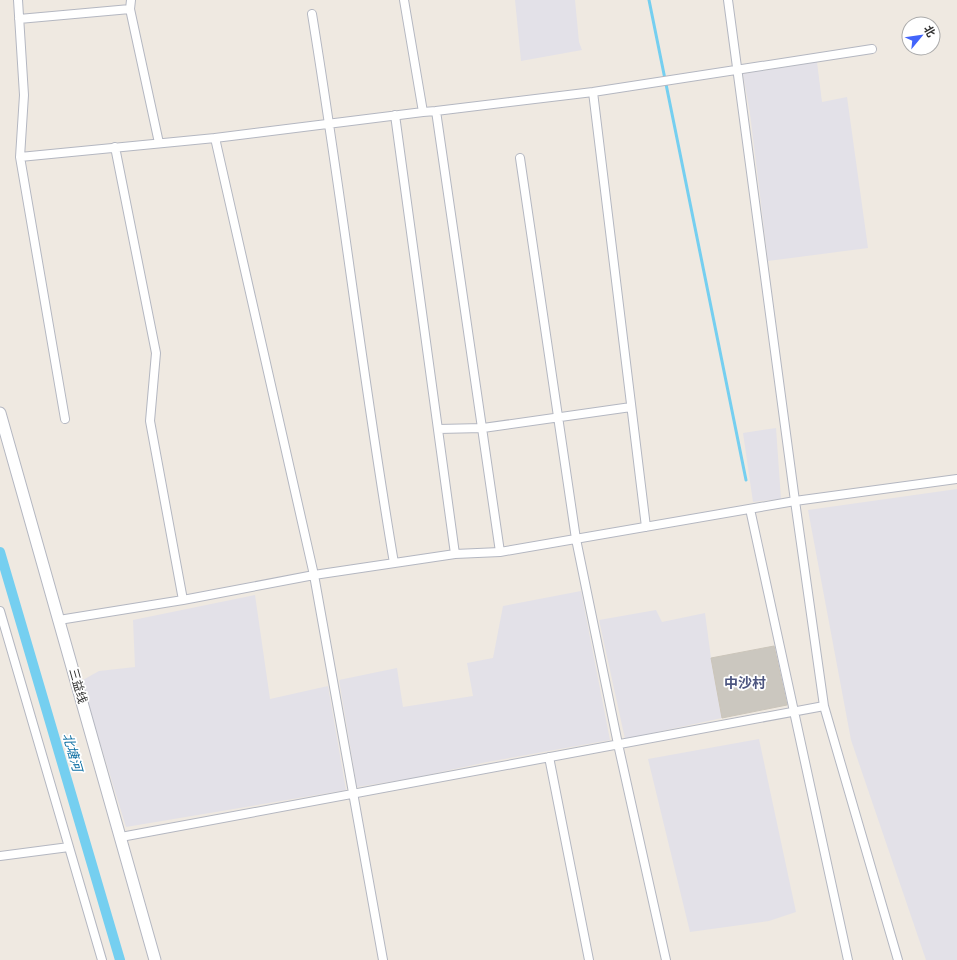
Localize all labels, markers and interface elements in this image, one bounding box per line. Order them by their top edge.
north arrow [901,16,941,56]
text: 北 [920,23,939,40]
street label: 三益线 [65,666,91,706]
district label: 中沙村 [724,674,766,693]
water label: 北塘河 [58,731,87,776]

